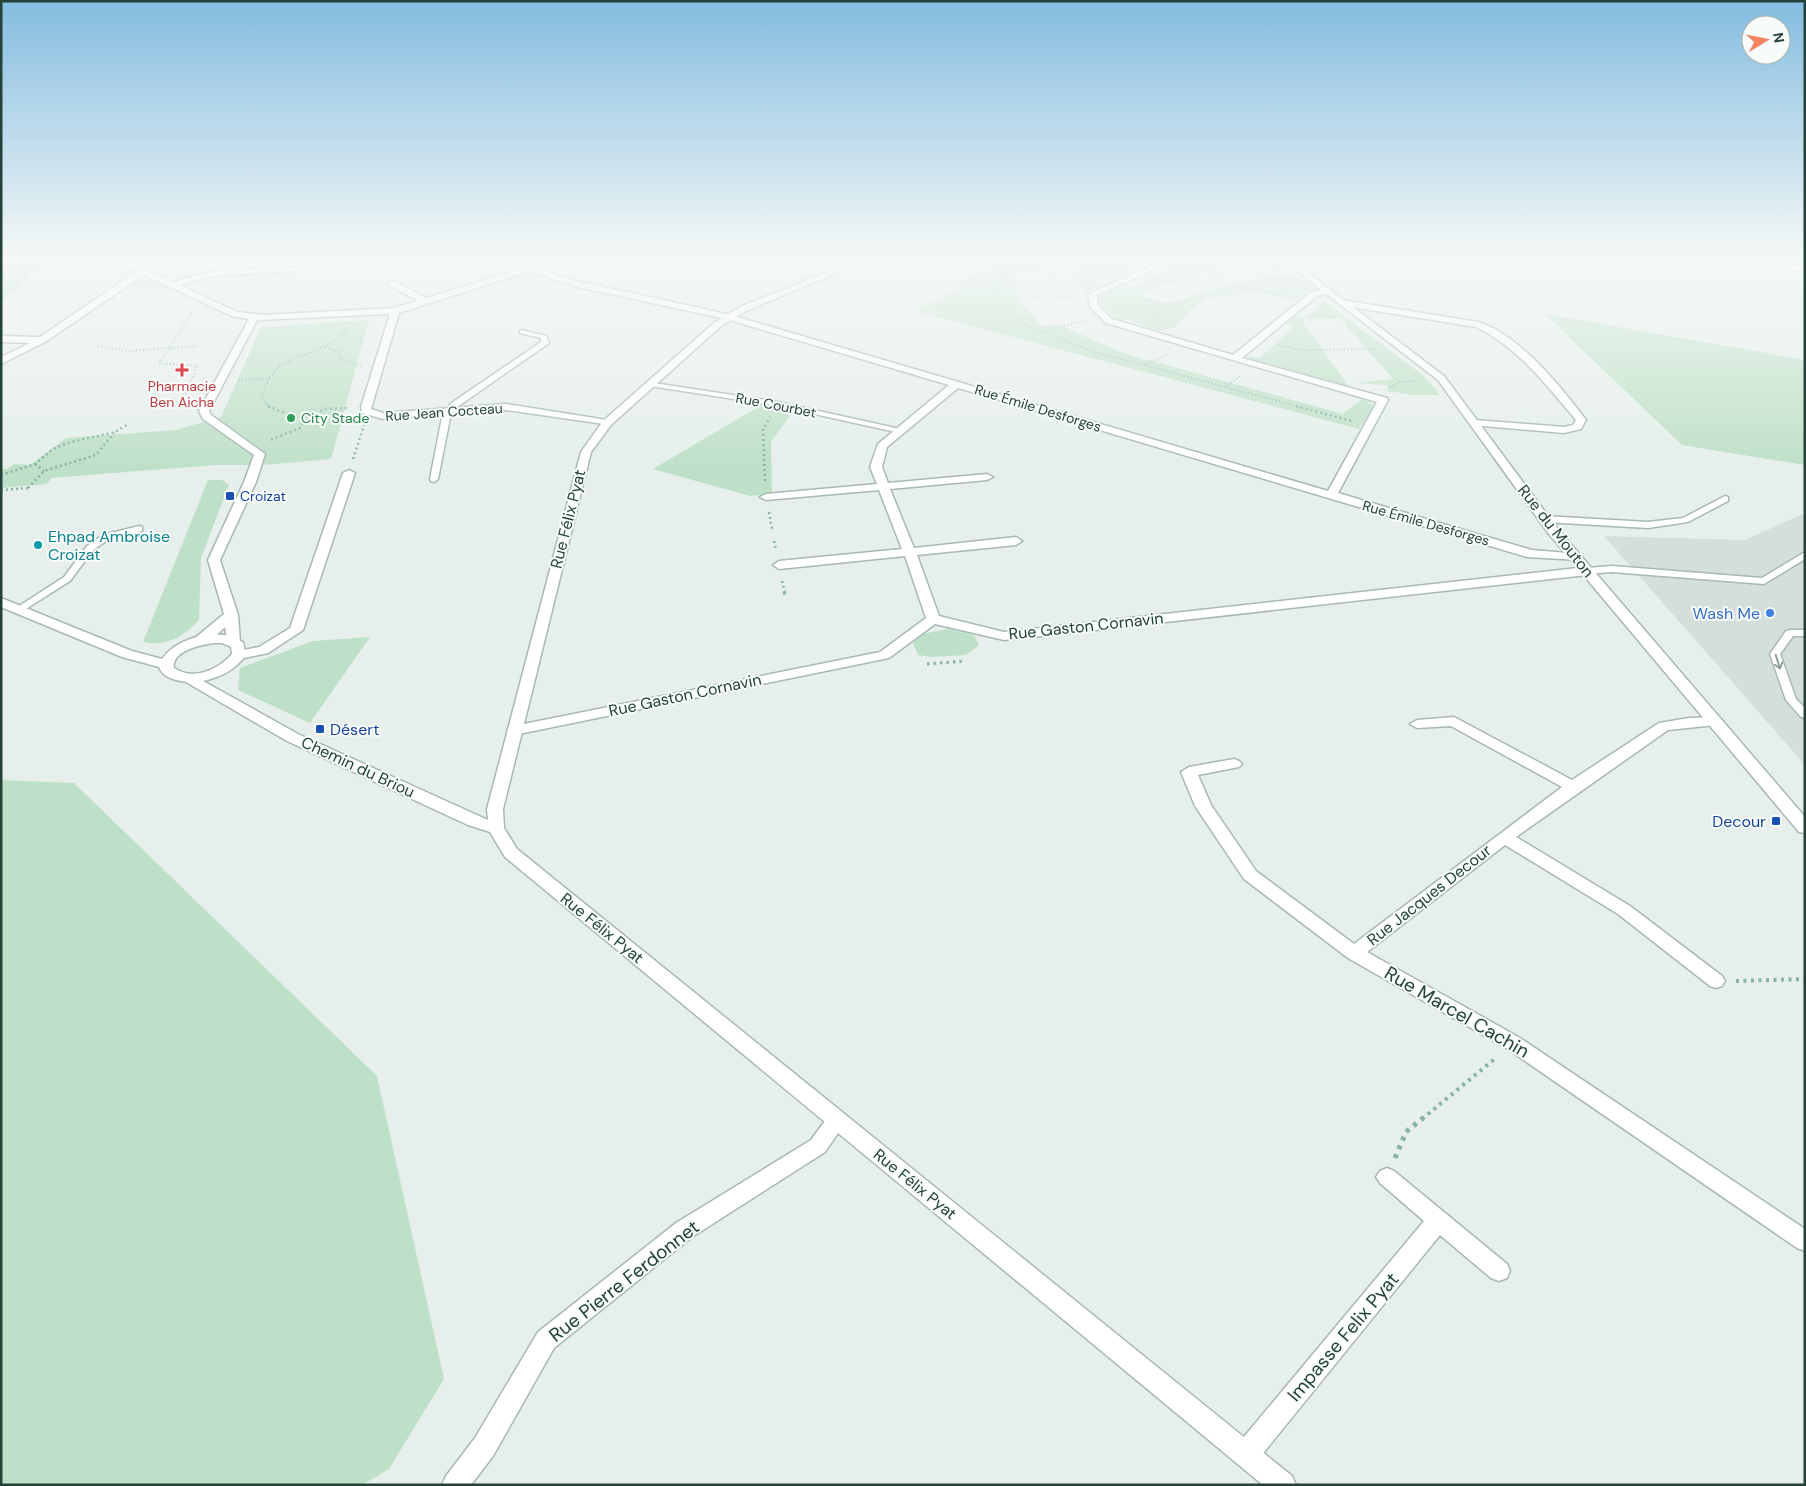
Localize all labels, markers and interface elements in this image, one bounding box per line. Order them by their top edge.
north arrow [1741,15,1791,65]
text: N [1769,31,1789,44]
marker: Pharmacie Ben Aicha [176,364,188,376]
place label: Pharmacie Ben Aicha [148,377,216,411]
street label: Rue Émile Desforges [972,380,1104,436]
street label: Rue Courbet [734,388,818,422]
street label: Rue Jean Cocteau [385,399,503,425]
place label: City Stade [301,409,369,427]
marker: City Stade [285,412,297,424]
street label: Rue Félix Pyat [546,467,590,571]
street label: Rue du Mouton [1513,480,1599,582]
place label: Croizat [240,487,286,505]
marker: Croizat [224,490,236,502]
street label: Rue Émile Desforges [1360,496,1492,550]
place label: Ehpad Ambroise Croizat [48,526,170,565]
marker: Ehpad Ambroise Croizat [32,539,44,551]
place label: Wash Me [1693,603,1760,624]
street label: Rue Gaston Cornavin [1008,607,1164,645]
marker: Wash Me [1764,607,1776,619]
one-way arrow [1774,653,1783,669]
street label: Rue Gaston Cornavin [607,669,763,721]
place label: Désert [330,719,379,740]
marker: Désert [314,723,326,735]
street label: Chemin du Briou [298,732,418,802]
place label: Decour [1712,811,1766,832]
marker: Decour [1770,815,1782,827]
street label: Rue Jacques Decour [1363,840,1496,950]
street label: Rue Félix Pyat [556,888,648,968]
street label: Rue Marcel Cachin [1380,960,1534,1064]
street label: Rue Félix Pyat [869,1144,961,1224]
street label: Rue Pierre Ferdonnet [544,1214,704,1348]
street label: Impasse Felix Pyat [1282,1267,1404,1407]

